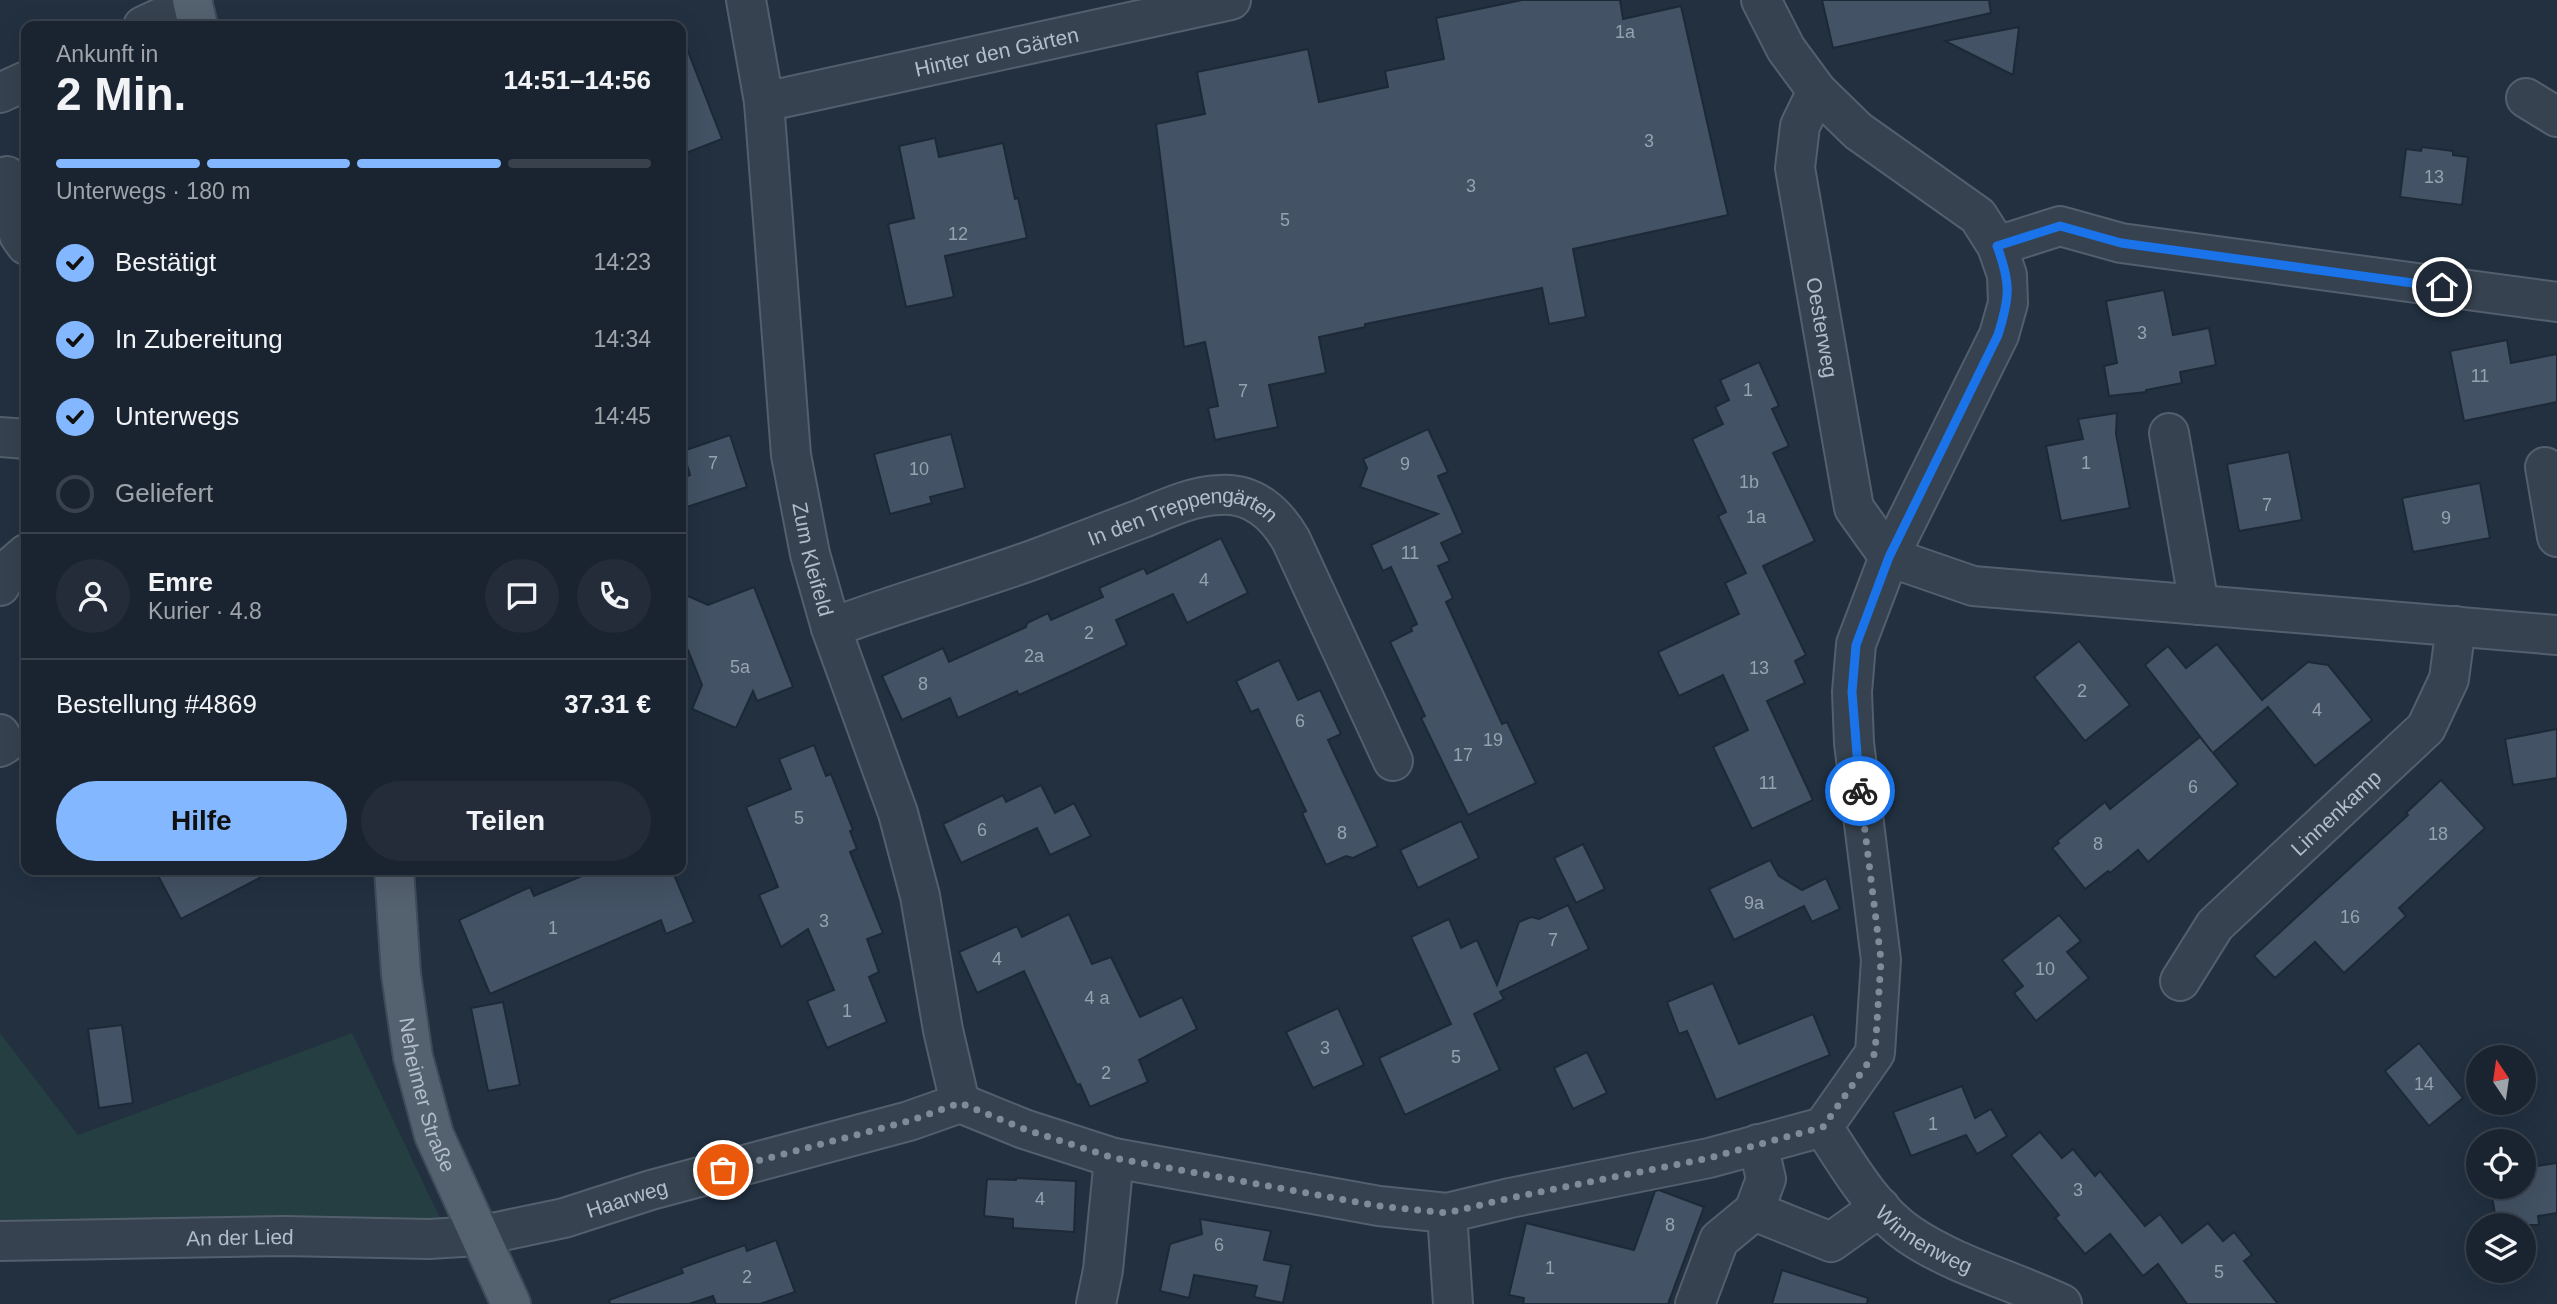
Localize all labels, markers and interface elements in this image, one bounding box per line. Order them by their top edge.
street label: Hinter den Gärten [912,22,1081,80]
house number: 1a [1615,22,1636,42]
text: Ankunft in [56,41,158,67]
text: 14:51–14:56 [504,65,651,95]
text: 2 Min. [56,68,186,120]
house number: 3 [1644,131,1654,151]
house number: 13 [2424,167,2444,187]
house number: 3 [1466,176,1476,196]
text: Unterwegs · 180 m [56,178,250,204]
house number: 5 [1280,210,1290,230]
house number: 12 [948,224,968,244]
icon: check [56,244,94,282]
text: Bestätigt [115,247,216,277]
text: 14:23 [593,249,651,275]
pin [2412,257,2472,317]
icon: home [2423,268,2461,306]
street label: Oesterweg [1803,275,1843,379]
icon: check [56,321,94,359]
house number: 3 [2137,323,2147,343]
text: In Zubereitung [115,324,283,354]
text: 14:34 [593,326,651,352]
house number: 11 [2471,366,2489,386]
house number: 1 [1743,380,1753,400]
house number: 7 [1238,381,1248,401]
icon: check [56,398,94,436]
text: Unterwegs [115,401,239,431]
text: 14:45 [593,403,651,429]
house number: 7 [708,453,718,473]
house number: 1 [2081,453,2091,473]
house number: 9 [1400,454,1410,474]
house number: 10 [909,459,929,479]
house number: 1b [1739,472,1759,492]
text: Geliefert [115,478,213,508]
street label: In den Treppengärten [1084,483,1283,550]
house number: 7 [2262,495,2272,515]
street label: Zum Kleifeld [789,500,839,619]
house number: 1a [1746,507,1767,527]
house number: 9 [2441,508,2451,528]
house number: 11 [1401,543,1419,563]
button: person [56,559,130,633]
button: chat [485,559,559,633]
button: phone [577,559,651,633]
text: Emre [148,567,213,597]
house number: 4 [1199,570,1209,590]
text: Kurier · 4.8 [148,598,262,624]
house number: 2 [1084,623,1094,643]
house number: 2a [1024,646,1045,666]
house number: 5a [730,657,751,677]
house number: 13 [1749,658,1769,678]
house number: 8 [918,674,928,694]
house number: 2 [2077,681,2087,701]
text: Bestellung #4869 [56,689,257,719]
text: 37.31 € [564,689,651,719]
house number: 4 [2312,700,2322,720]
house number: 6 [1295,711,1305,731]
house number: 19 [1483,730,1503,750]
house number: 17 [1453,745,1473,765]
courier [1825,756,1895,826]
street label: Linnenkamp [2286,765,2385,860]
icon: bike [1841,772,1879,810]
house number: 11 [1759,773,1777,793]
house number: 6 [2188,777,2198,797]
button: Hilfe [56,781,347,861]
button: Teilen [361,781,651,861]
house number: 5 [794,808,804,828]
house number: 6 [977,820,987,840]
house number: 8 [1337,823,1347,843]
house number: 18 [2428,824,2448,844]
house number: 8 [2093,834,2103,854]
house number: 9a [1744,893,1765,913]
house number: 16 [2340,907,2360,927]
house number: 3 [819,911,829,931]
house number: 1 [548,918,558,938]
house number: 7 [1548,930,1558,950]
house number: 4 [992,949,1002,969]
house number: 10 [2035,959,2055,979]
house number: 4 a [1084,988,1110,1008]
house number: 1 [842,1001,852,1021]
street label: Neheimer Straße [396,1016,461,1175]
house number: 3 [1320,1038,1330,1058]
north arrow [2466,1045,2536,1115]
map controls [2466,1045,2536,1283]
house number: 5 [1451,1047,1461,1067]
house number: 2 [1101,1063,1111,1083]
house number: 14 [2414,1074,2434,1094]
house number: 1 [1928,1114,1938,1134]
button: locate [2466,1129,2536,1199]
pin [693,1140,753,1200]
icon: bag [704,1151,742,1189]
street label: Haarweg [583,1175,670,1222]
house number: 3 [2073,1180,2083,1200]
house number: 4 [1035,1189,1045,1209]
street label: Winnenweg [1871,1200,1976,1277]
button: layers [2466,1213,2536,1283]
house number: 8 [1665,1215,1675,1235]
street label: An der Lied [186,1224,294,1249]
house number: 6 [1214,1235,1224,1255]
house number: 1 [1545,1258,1555,1278]
house number: 5 [2214,1262,2224,1282]
house number: 2 [742,1267,752,1287]

